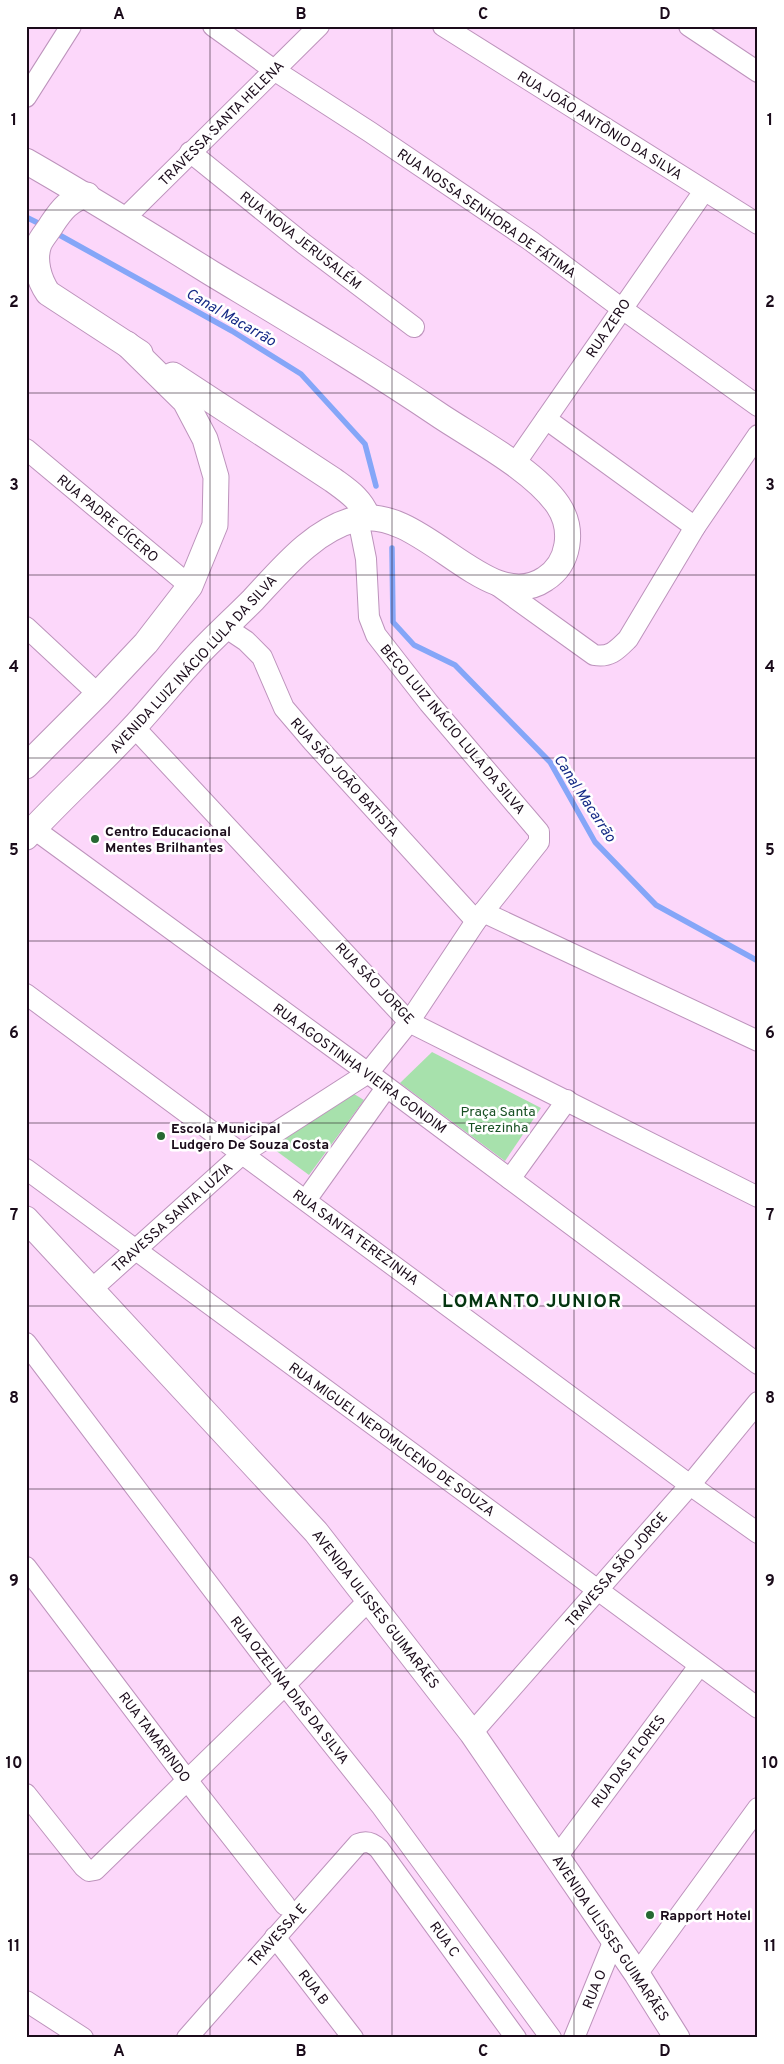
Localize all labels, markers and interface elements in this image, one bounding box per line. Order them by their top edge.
text: A [113,5,125,25]
text: B [295,5,307,25]
text: C [478,5,488,25]
text: D [659,5,671,25]
street label: TRAVESSA SANTA HELENA [156,58,288,190]
street label: RUA JOÃO ANTÔNIO DA SILVA [514,67,685,184]
text: 1 [11,111,17,131]
text: 1 [767,111,773,131]
street label: RUA NOSSA SENHORA DE FÁTIMA [393,145,579,283]
street label: RUA NOVA JERUSALÉM [236,188,365,294]
water label: Canal Macarrão [182,285,279,352]
text: 2 [9,293,19,313]
text: 2 [765,293,775,313]
street label: RUA ZERO [583,296,635,362]
street label: RUA PADRE CÍCERO [53,471,162,567]
text: 3 [9,476,19,496]
text: 3 [765,476,775,496]
street label: AVENIDA LUIZ INÁCIO LULA DA SILVA [106,572,281,758]
street label: BECO LUIZ INÁCIO LULA DA SILVA [376,641,529,818]
text: 4 [9,658,19,678]
text: 4 [765,658,775,678]
street label: RUA SÃO JOÃO BATISTA [286,715,402,841]
water label: Canal Macarrão [548,751,619,846]
place label: Centro Educacional Mentes Brilhantes [105,824,231,857]
marker: Centro Educacional Mentes Brilhantes [89,833,101,845]
text: 5 [9,841,19,861]
text: 5 [765,841,775,861]
street label: RUA SÃO JORGE [331,940,417,1028]
street label: RUA AGOSTINHA VIEIRA GONDIM [269,1000,449,1138]
text: 6 [9,1024,19,1044]
text: 6 [765,1024,775,1044]
park label: Praça Santa Terezinha [460,1104,536,1137]
place label: Escola Municipal Ludgero De Souza Costa [171,1121,329,1154]
marker: Escola Municipal Ludgero De Souza Costa [155,1130,167,1142]
street label: TRAVESSA SANTA LUZIA [109,1159,237,1277]
street label: RUA SANTA TEREZINHA [289,1187,422,1290]
text: 7 [10,1206,18,1226]
text: 7 [766,1206,774,1226]
district label: LOMANTO JUNIOR [442,1290,622,1314]
street label: RUA MIGUEL NEPOMUCENO DE SOUZA [285,1360,498,1521]
text: 8 [9,1389,19,1409]
text: 8 [765,1389,775,1409]
street label: TRAVESSA SÃO JORGE [563,1509,672,1631]
street label: AVENIDA ULISSES GUIMARÃES [308,1527,442,1693]
text: 9 [9,1572,19,1592]
text: 9 [765,1572,775,1592]
street label: RUA OZELINA DIAS DA SILVA [226,1614,352,1768]
street label: RUA TAMARINDO [114,1689,193,1786]
street label: RUA DAS FLORES [589,1712,670,1812]
text: 10 [6,1754,22,1774]
text: 10 [762,1754,778,1774]
street label: AVENIDA ULISSES GUIMARÃES [548,1853,672,2025]
street label: TRAVESSA E [245,1901,311,1971]
place label: Rapport Hotel [660,1908,751,1925]
marker: Rapport Hotel [644,1909,656,1921]
street label: RUA C [425,1919,462,1961]
text: 11 [8,1937,20,1957]
text: 11 [764,1937,776,1957]
street label: RUA B [294,1967,332,2009]
street label: RUA O [580,1968,611,2012]
text: A [113,2042,125,2062]
text: B [295,2042,307,2062]
text: C [478,2042,488,2062]
text: D [659,2042,671,2062]

